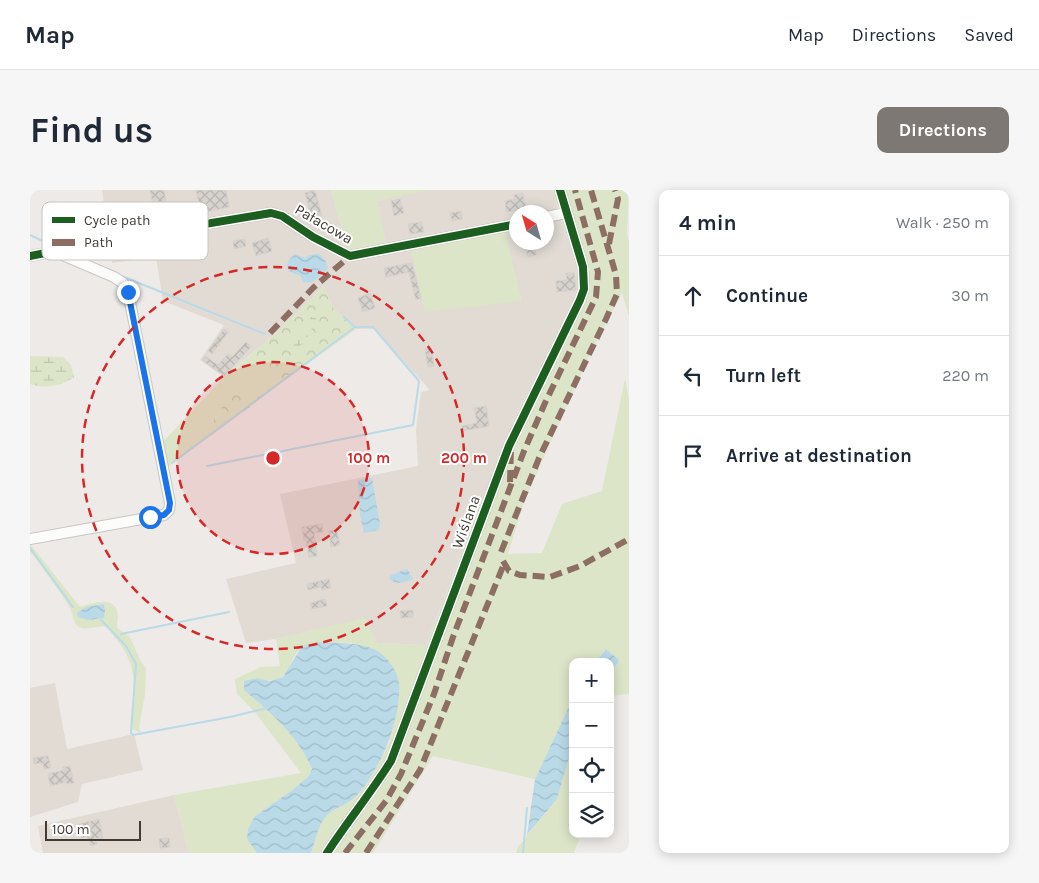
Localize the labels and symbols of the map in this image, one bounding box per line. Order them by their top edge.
street label: Pałacowa [292,200,356,248]
legend [42,202,208,260]
north arrow [509,205,554,250]
text: Cycle path [84,212,150,229]
text: Path [84,234,113,251]
route end [117,281,140,304]
centre of rings [264,449,282,467]
text: 100 m [348,449,390,467]
text: 200 m [441,449,487,467]
street label: Wiślana [448,493,484,551]
route start [139,506,162,529]
scale bar [45,818,141,841]

